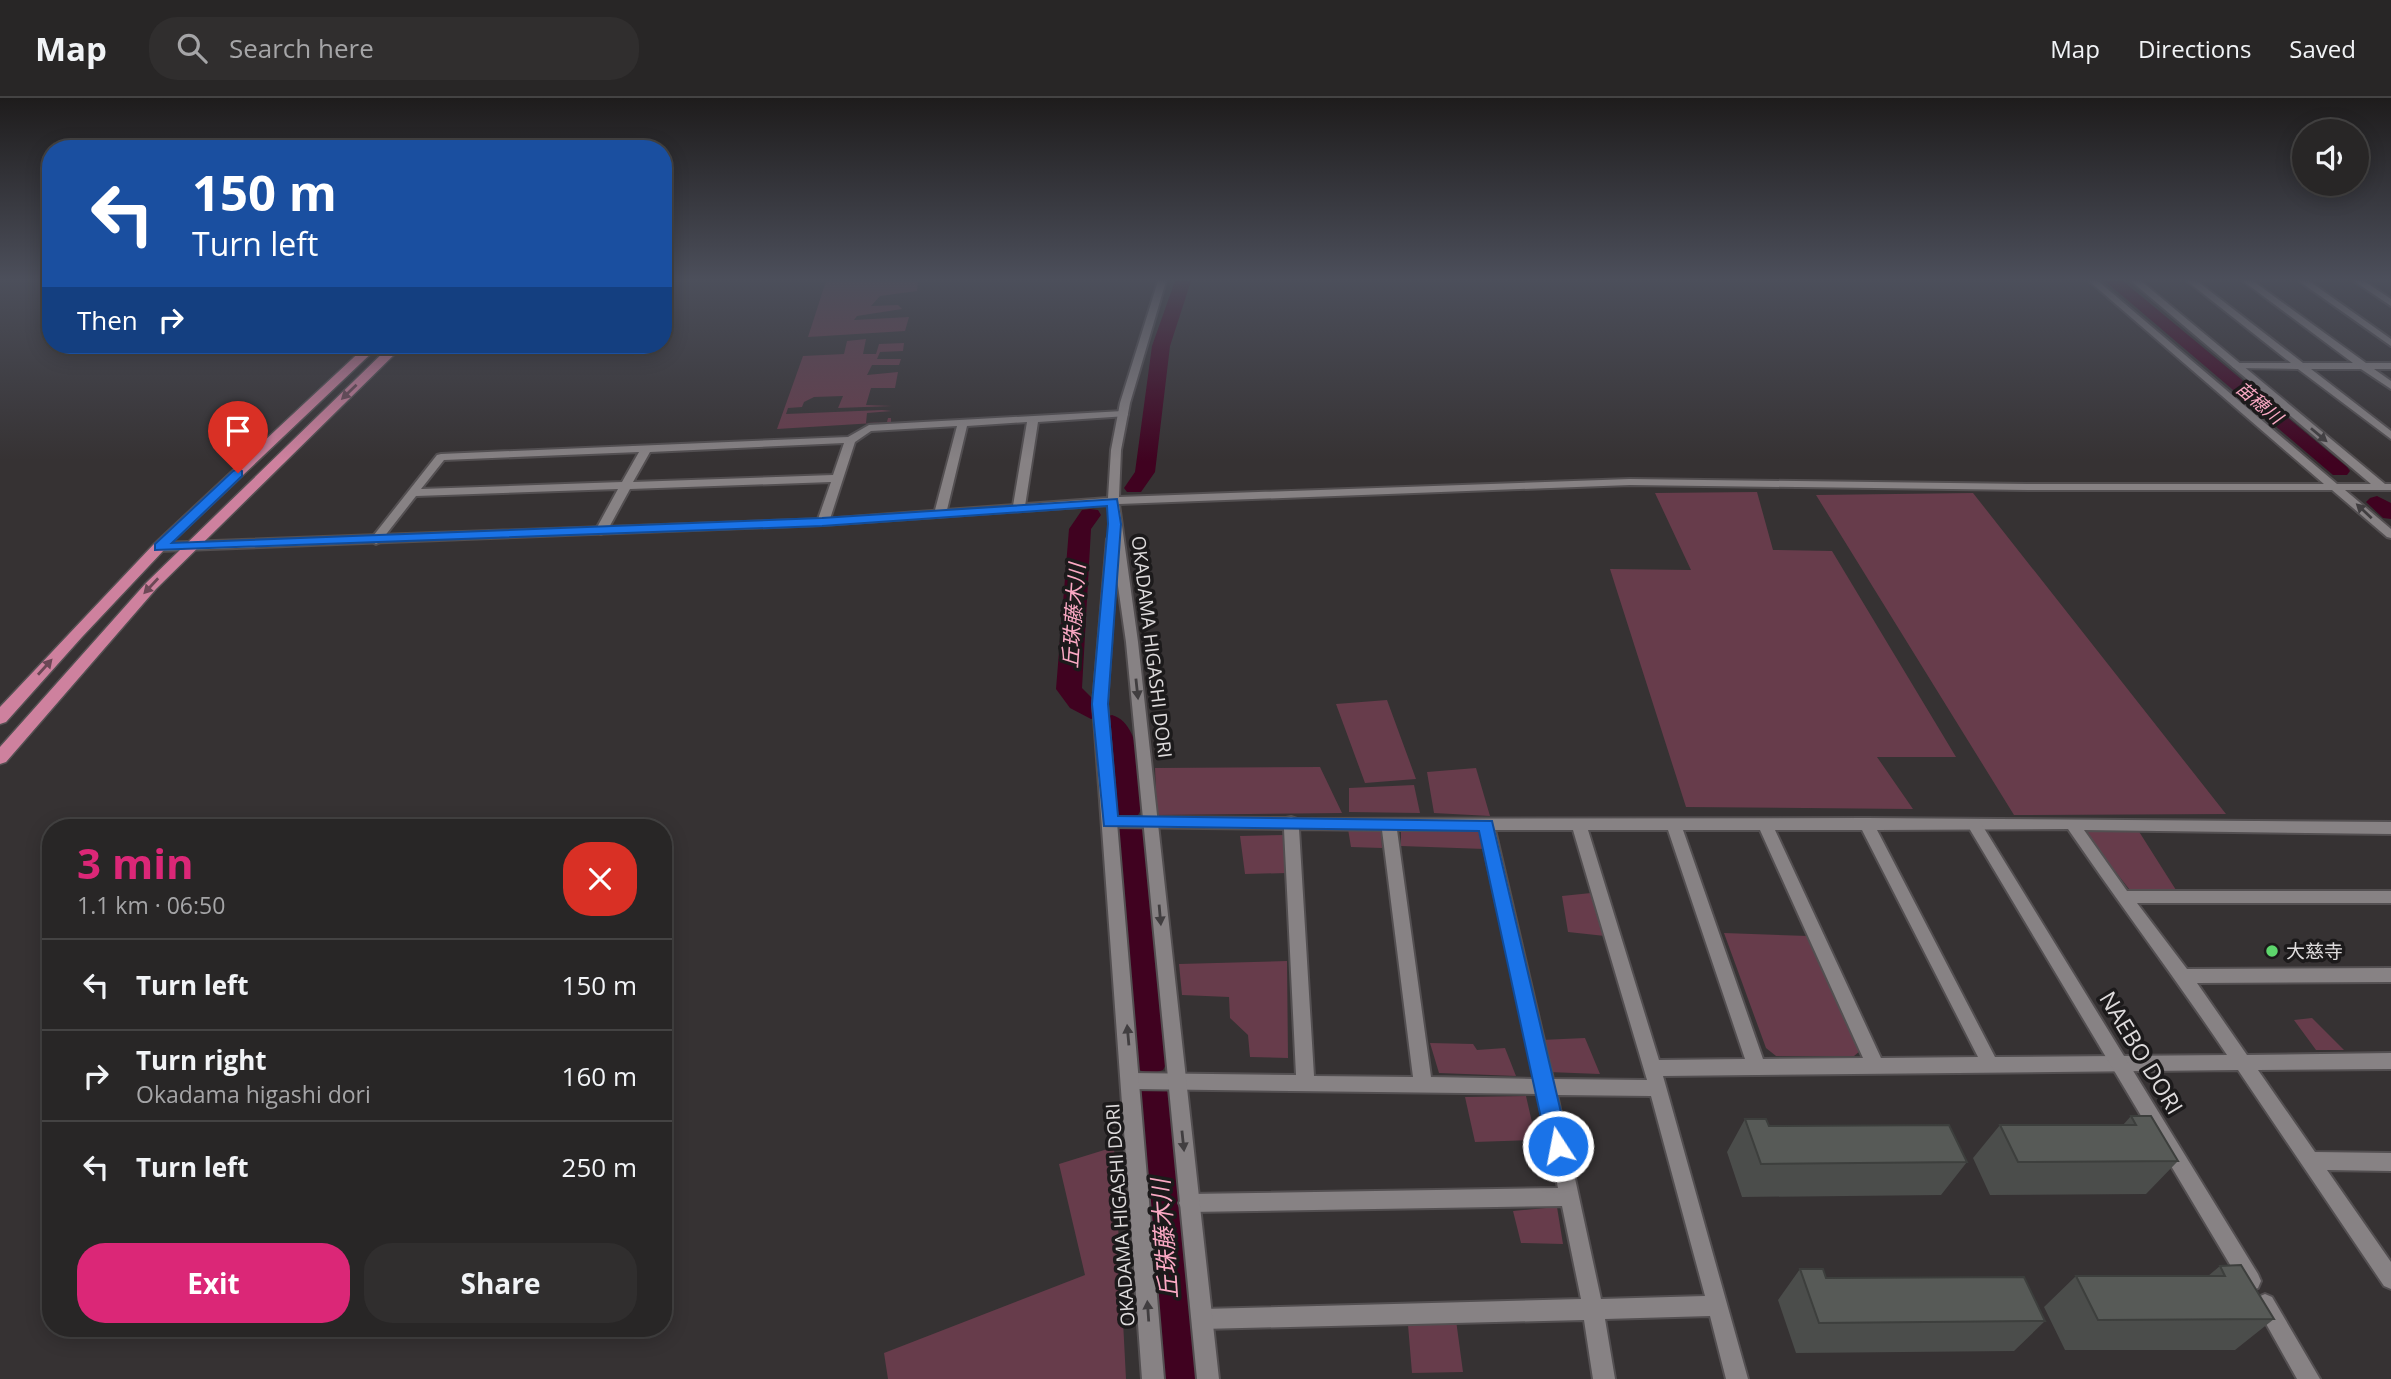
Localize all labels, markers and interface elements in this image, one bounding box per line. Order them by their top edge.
search box [149,17,639,80]
text: Map [35,26,107,71]
icon: search [173,29,211,67]
text: Search here [229,30,374,66]
text: Map [2050,32,2100,65]
text: Directions [2138,32,2251,65]
text: Saved [2289,32,2356,65]
map controls [2292,119,2369,196]
button: sound [2292,119,2369,196]
text: 150 m [192,159,337,225]
icon: left [77,168,168,259]
text: Turn left [192,222,318,265]
icon: right [152,301,190,339]
text: Then [77,302,138,338]
water label: 苗穂川 [2231,376,2290,430]
one-way arrow [340,384,357,401]
pin [208,401,268,473]
icon: arrive [219,412,257,450]
one-way arrow [2310,427,2328,442]
one-way arrow [2356,504,2373,520]
street label: OKADAMA HIGASHI DORI [1125,534,1179,760]
water label: 丘珠藤木川 [1055,561,1091,669]
one-way arrow [144,577,160,594]
one-way arrow [37,659,52,676]
one-way arrow [1132,678,1143,700]
text: 3 min [77,834,194,891]
button: close [563,842,637,916]
text: 1.1 km · 06:50 [77,889,225,921]
one-way arrow [1155,904,1166,926]
place label: 大慈寺 [2286,938,2343,964]
marker: 大慈寺 [2264,943,2280,959]
icon: left [77,966,115,1004]
text: Turn left [136,967,248,1003]
text: 150 m [562,967,637,1003]
street label: NAEBO DORI [2092,985,2191,1120]
one-way arrow [1122,1024,1133,1046]
text: Turn right [136,1042,267,1078]
icon: right [77,1057,115,1095]
text: 160 m [562,1058,637,1094]
text: Okadama higashi dori [136,1078,371,1110]
street label: OKADAMA HIGASHI DORI [1099,1103,1141,1327]
position arrow [1521,1109,1595,1183]
one-way arrow [1177,1130,1188,1152]
icon: left [77,1148,115,1186]
text: Turn left [136,1149,248,1185]
text: 250 m [562,1149,637,1185]
water label: 丘珠藤木川 [1143,1175,1184,1300]
button: Exit [77,1243,350,1323]
button: Share [364,1243,637,1323]
one-way arrow [1142,1300,1153,1322]

